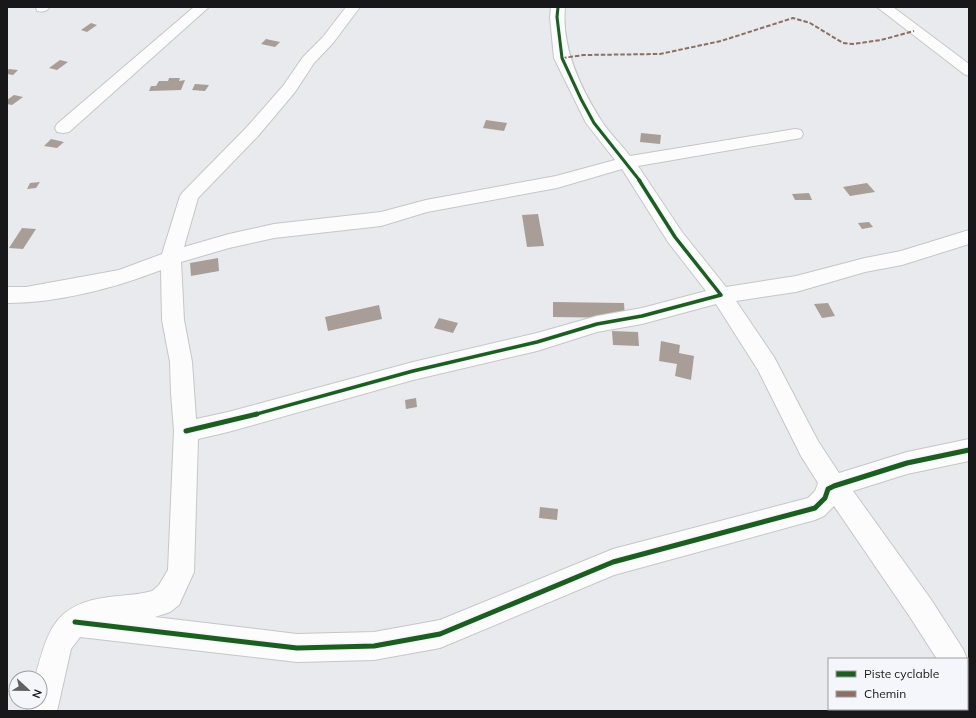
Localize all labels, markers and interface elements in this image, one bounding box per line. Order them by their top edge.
legend [828,658,968,710]
text: Piste cyclable [864,666,939,681]
north arrow [8,670,48,710]
text: Chemin [864,686,906,701]
text: N [29,687,45,700]

